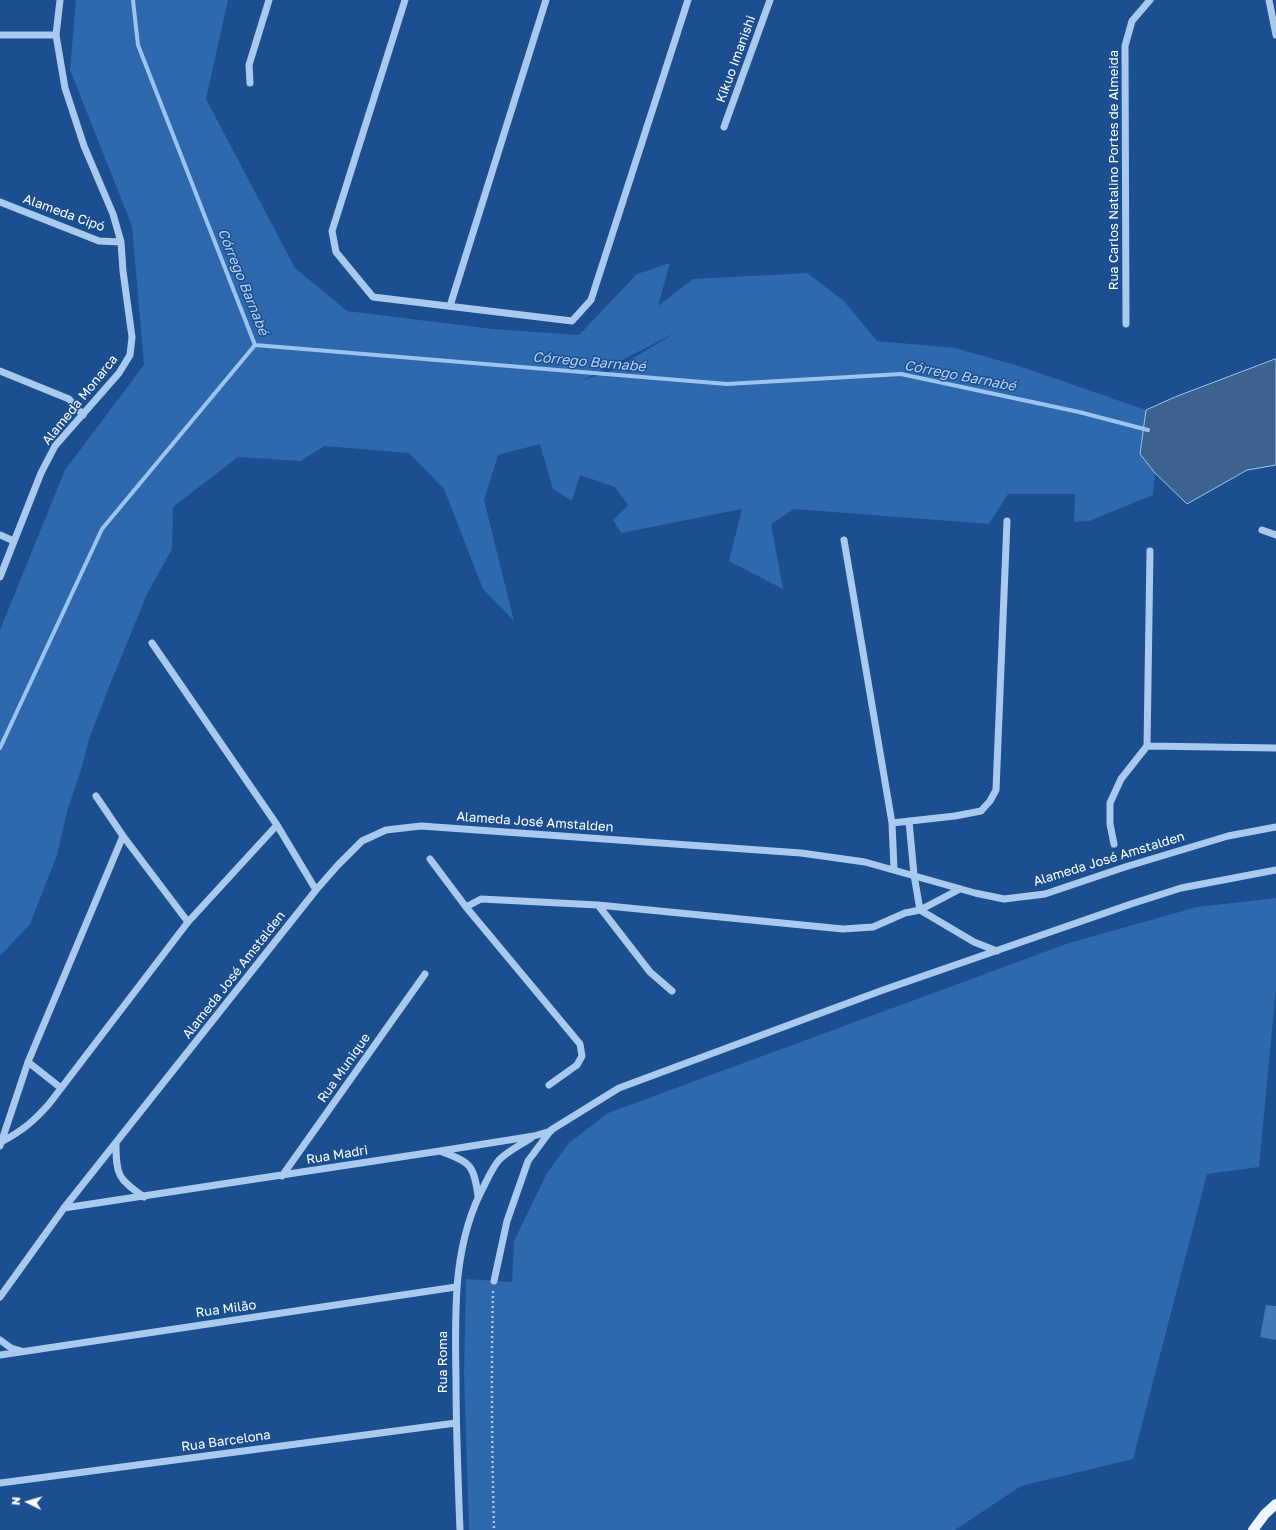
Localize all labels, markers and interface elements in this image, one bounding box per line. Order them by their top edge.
street label: Kikuo Imanishi [713,13,759,105]
street label: Rua Carlos Natalino Portes de Almeida [1106,50,1122,290]
street label: Alameda Cipó [21,191,107,235]
water label: Córrego Barnabé [214,226,272,338]
water label: Córrego Barnabé [532,349,646,375]
street label: Alameda Monarca [39,352,121,448]
water label: Córrego Barnabé [903,357,1017,395]
street label: Alameda José Amstalden [456,809,614,835]
street label: Alameda José Amstalden [1031,829,1187,889]
street label: Alameda José Amstalden [179,908,289,1042]
street label: Rua Munique [314,1030,374,1106]
street label: Rua Madri [305,1142,369,1168]
street label: Rua Milão [195,1297,257,1321]
street label: Rua Roma [435,1331,451,1393]
street label: Rua Barcelona [180,1427,272,1455]
north arrow [8,1482,48,1522]
text: N [9,1496,22,1506]

